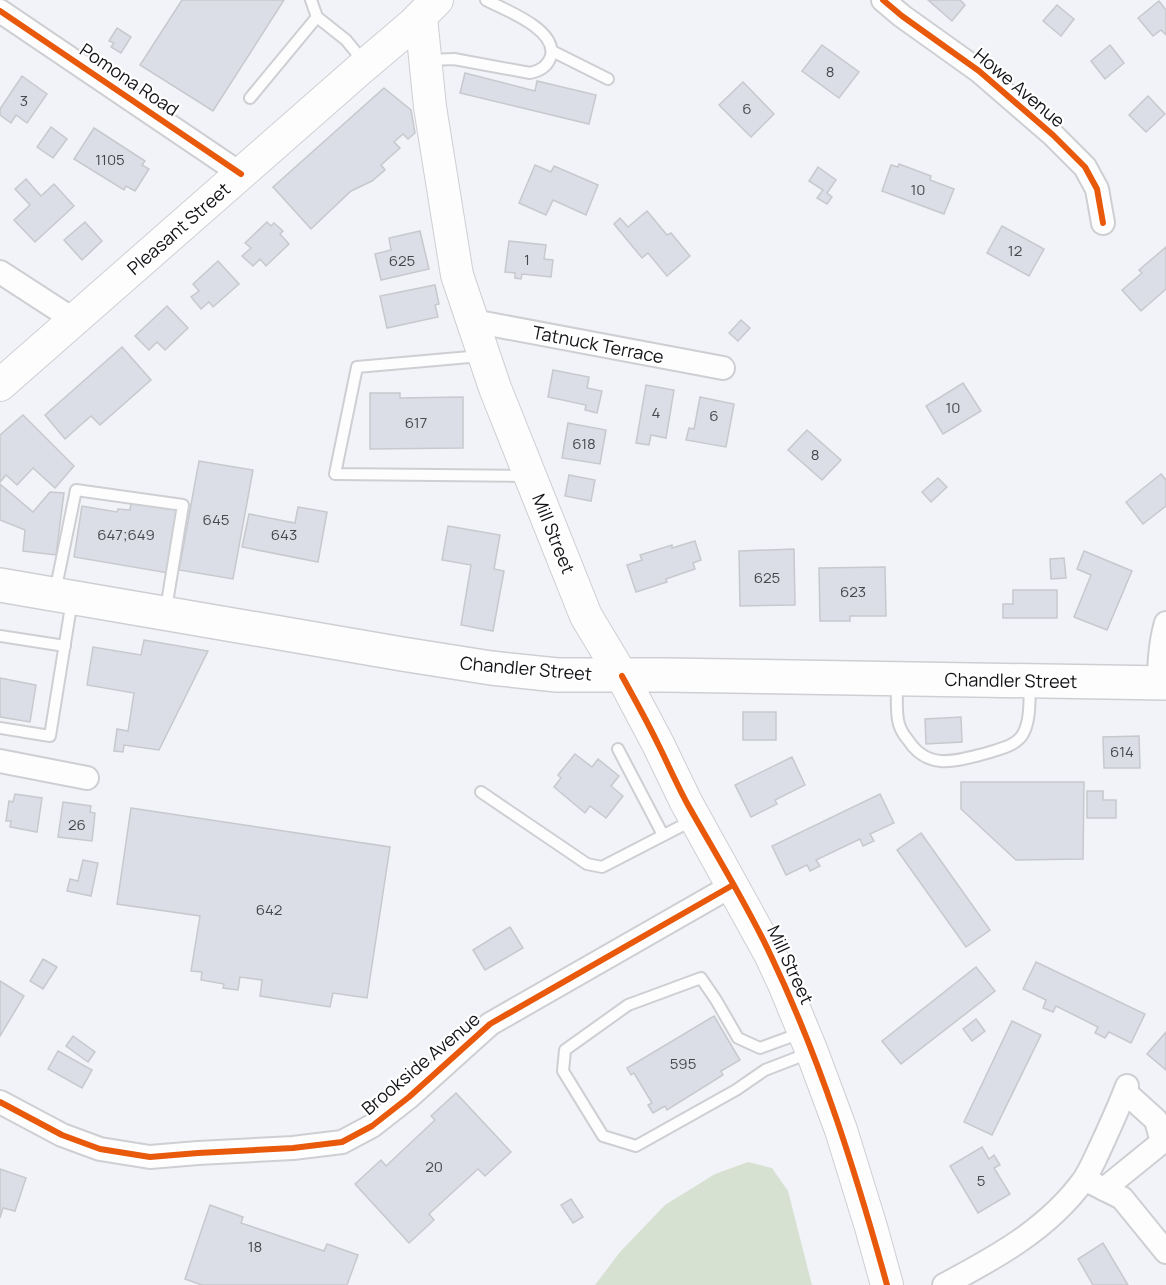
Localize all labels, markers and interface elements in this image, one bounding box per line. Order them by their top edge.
street label: Pomona Road [75,37,184,121]
street label: Howe Avenue [969,42,1070,132]
house number: 8 [826,61,834,82]
house number: 3 [20,90,28,111]
house number: 6 [742,98,752,119]
house number: 1105 [95,149,125,170]
street label: Pleasant Street [122,177,235,280]
house number: 10 [911,179,926,200]
house number: 12 [1008,240,1022,261]
house number: 1 [524,249,530,270]
house number: 625 [389,250,415,271]
street label: Tatnuck Terrace [531,320,666,369]
house number: 10 [946,397,961,418]
house number: 4 [652,402,661,423]
house number: 6 [709,405,719,426]
house number: 617 [405,412,427,433]
house number: 618 [572,433,596,454]
house number: 8 [811,444,819,465]
street label: Mill Street [527,490,581,577]
house number: 645 [203,509,229,530]
house number: 647;649 [97,524,155,545]
house number: 643 [271,524,297,545]
house number: 625 [754,567,780,588]
house number: 623 [840,581,866,602]
street label: Chandler Street [459,650,593,686]
street label: Chandler Street [945,667,1077,693]
house number: 614 [1110,741,1134,762]
house number: 26 [68,814,86,835]
house number: 642 [256,899,282,920]
street label: Mill Street [762,921,820,1008]
street label: Brookside Avenue [356,1007,485,1120]
house number: 595 [670,1053,696,1074]
house number: 20 [425,1156,443,1177]
house number: 5 [977,1170,985,1191]
house number: 18 [248,1236,262,1257]

